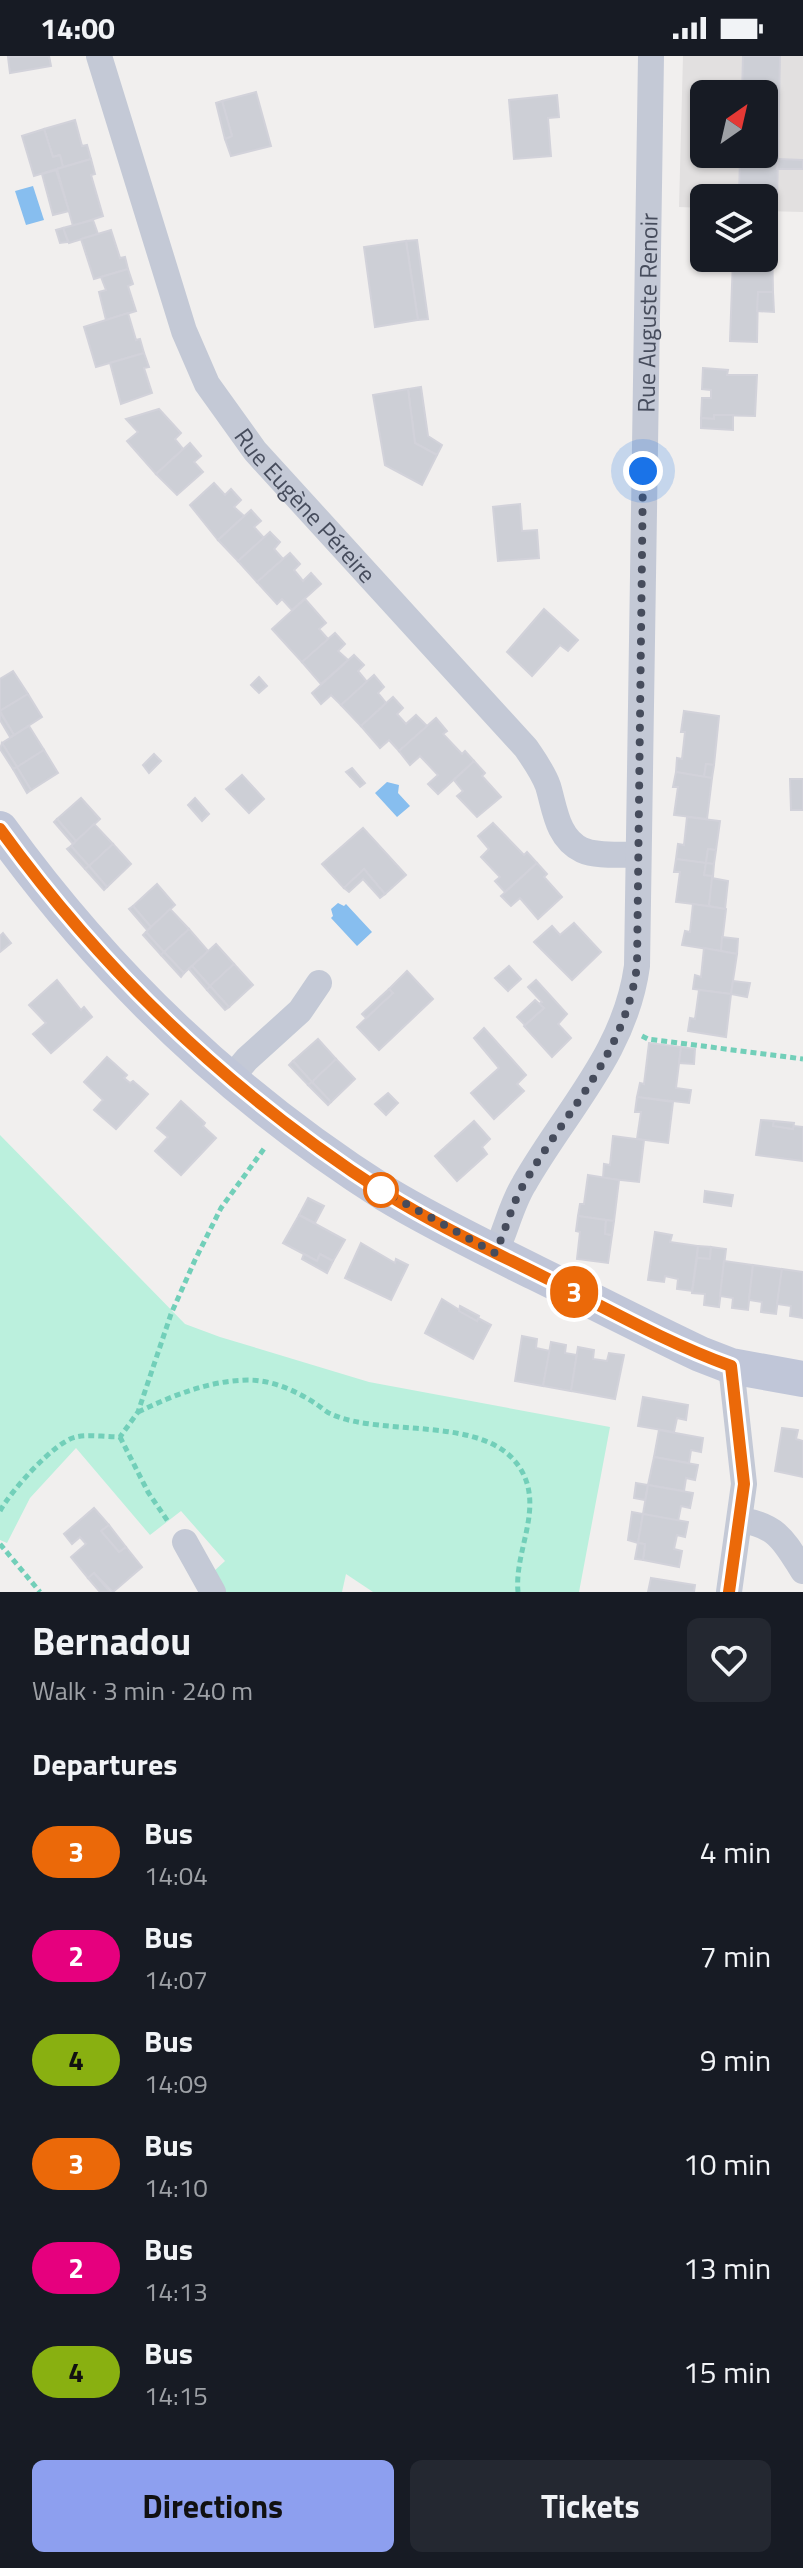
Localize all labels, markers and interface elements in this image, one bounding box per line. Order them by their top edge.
text: 14:00 [40,5,115,51]
north arrow [690,80,778,168]
map controls [690,80,778,272]
button: layers [690,184,778,272]
street label: Rue Auguste Renoir [628,213,667,413]
street label: Rue Eugène Péreire [226,420,385,591]
your location [623,451,663,491]
unlabelled marker [364,1173,398,1207]
line badge: 3 [548,1266,600,1318]
text: 3 [566,1270,582,1313]
text: Bernadou [32,1612,191,1670]
button: heart [687,1618,771,1702]
text: Walk · 3 min · 240 m [32,1671,253,1710]
text: Departures [32,1741,177,1787]
text: Bus [144,1810,193,1856]
text: 4 min [700,1829,771,1875]
text: 3 [68,1830,84,1873]
text: 14:04 [144,1856,208,1895]
text: Bus [144,1914,193,1960]
text: 7 min [700,1933,771,1979]
text: 2 [68,1934,84,1977]
text: 14:07 [144,1960,208,1999]
text: Bus [144,2018,193,2064]
text: 9 min [700,2037,771,2083]
text: 4 [68,2038,84,2081]
text: 14:09 [144,2064,208,2103]
text: Bus [144,2122,193,2168]
text: 10 min [683,2141,771,2187]
text: 3 [68,2142,84,2185]
text: 14:10 [144,2168,208,2207]
text: Bus [144,2226,193,2272]
text: 13 min [683,2245,771,2291]
text: 2 [68,2246,84,2289]
text: 14:13 [144,2272,208,2311]
text: Bus [144,2330,193,2376]
text: 15 min [683,2349,771,2395]
text: 4 [68,2350,84,2393]
text: 14:15 [144,2376,208,2415]
button: Directions [32,2460,394,2552]
button: Tickets [410,2460,771,2552]

